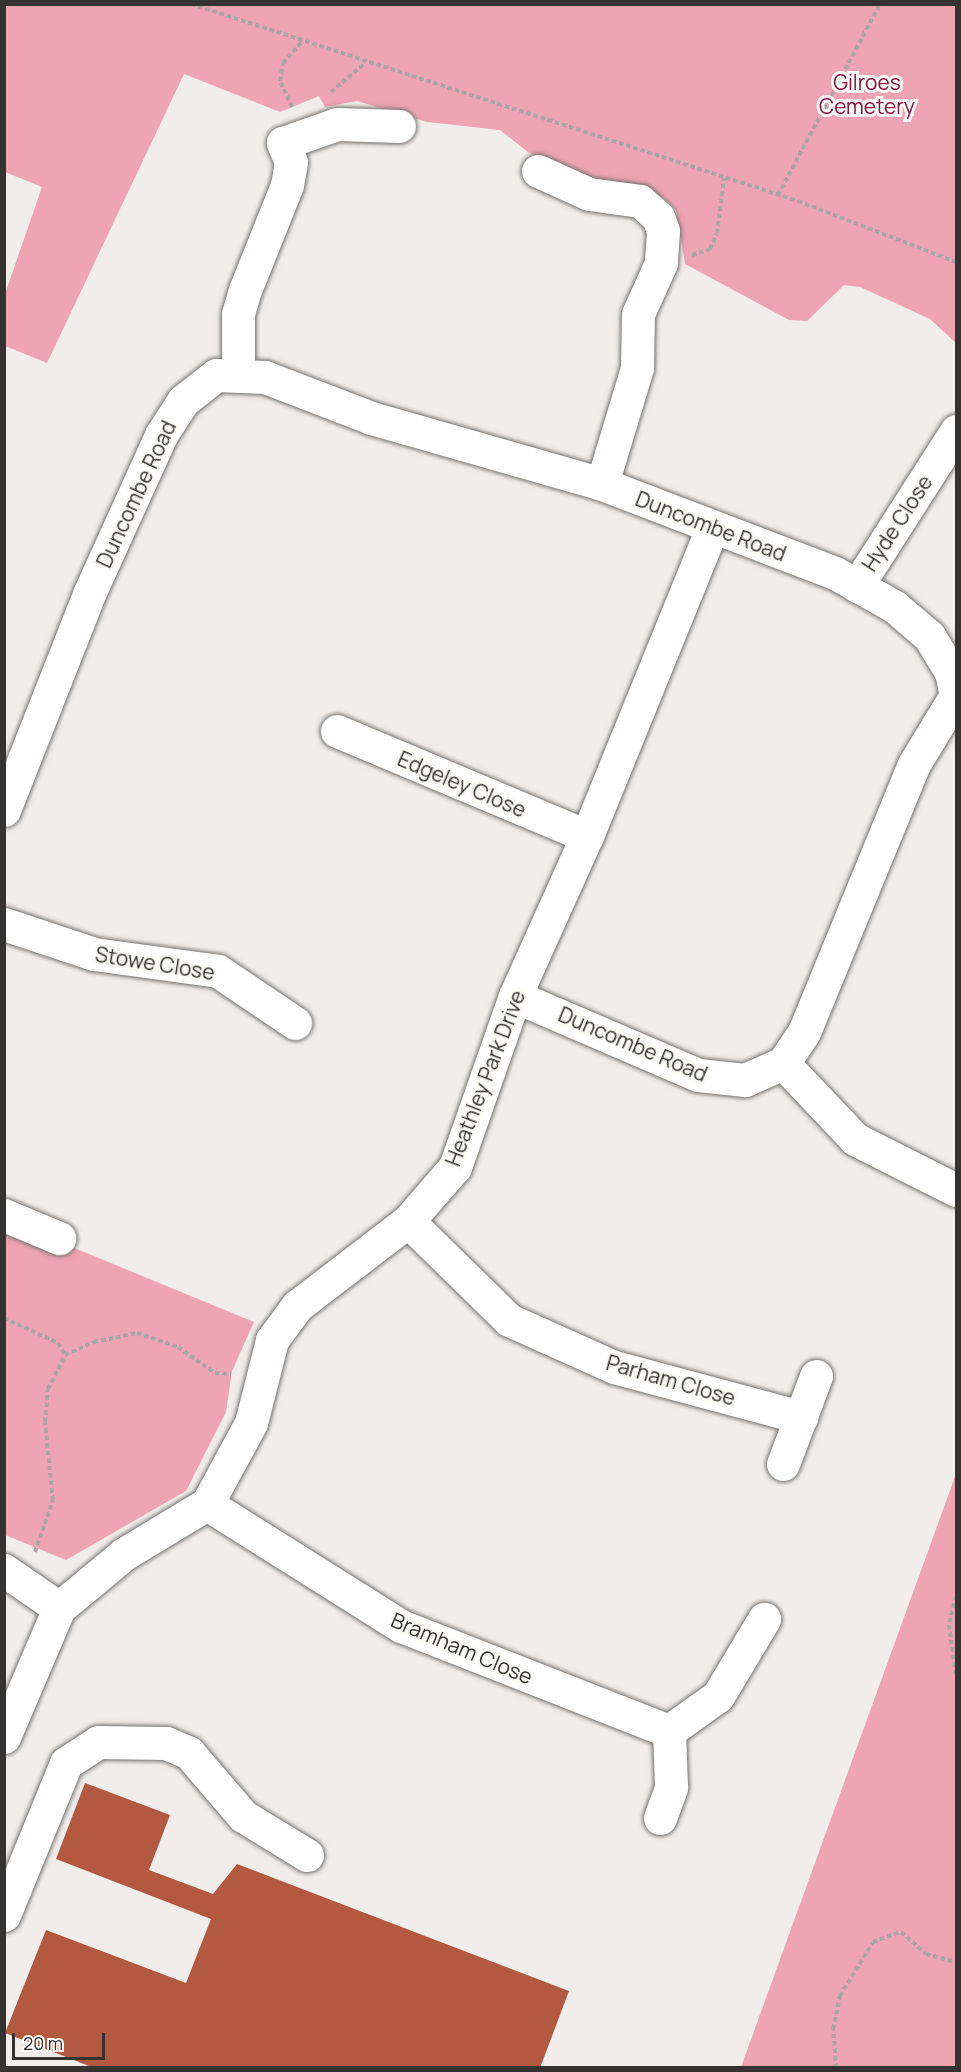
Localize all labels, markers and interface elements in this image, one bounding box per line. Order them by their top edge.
park label: Gilroes Cemetery [819,69,915,119]
street label: Duncombe Road [91,417,181,571]
street label: Hyde Close [857,470,937,576]
street label: Duncombe Road [632,486,790,566]
street label: Edgeley Close [394,746,530,822]
street label: Stowe Close [93,941,217,985]
street label: Heathley Park Drive [440,986,530,1170]
street label: Duncombe Road [555,1001,711,1087]
street label: Parham Close [604,1350,738,1410]
street label: Bramham Close [387,1607,537,1689]
scale bar [15,2021,108,2059]
text: 20 m [23,2031,63,2055]

